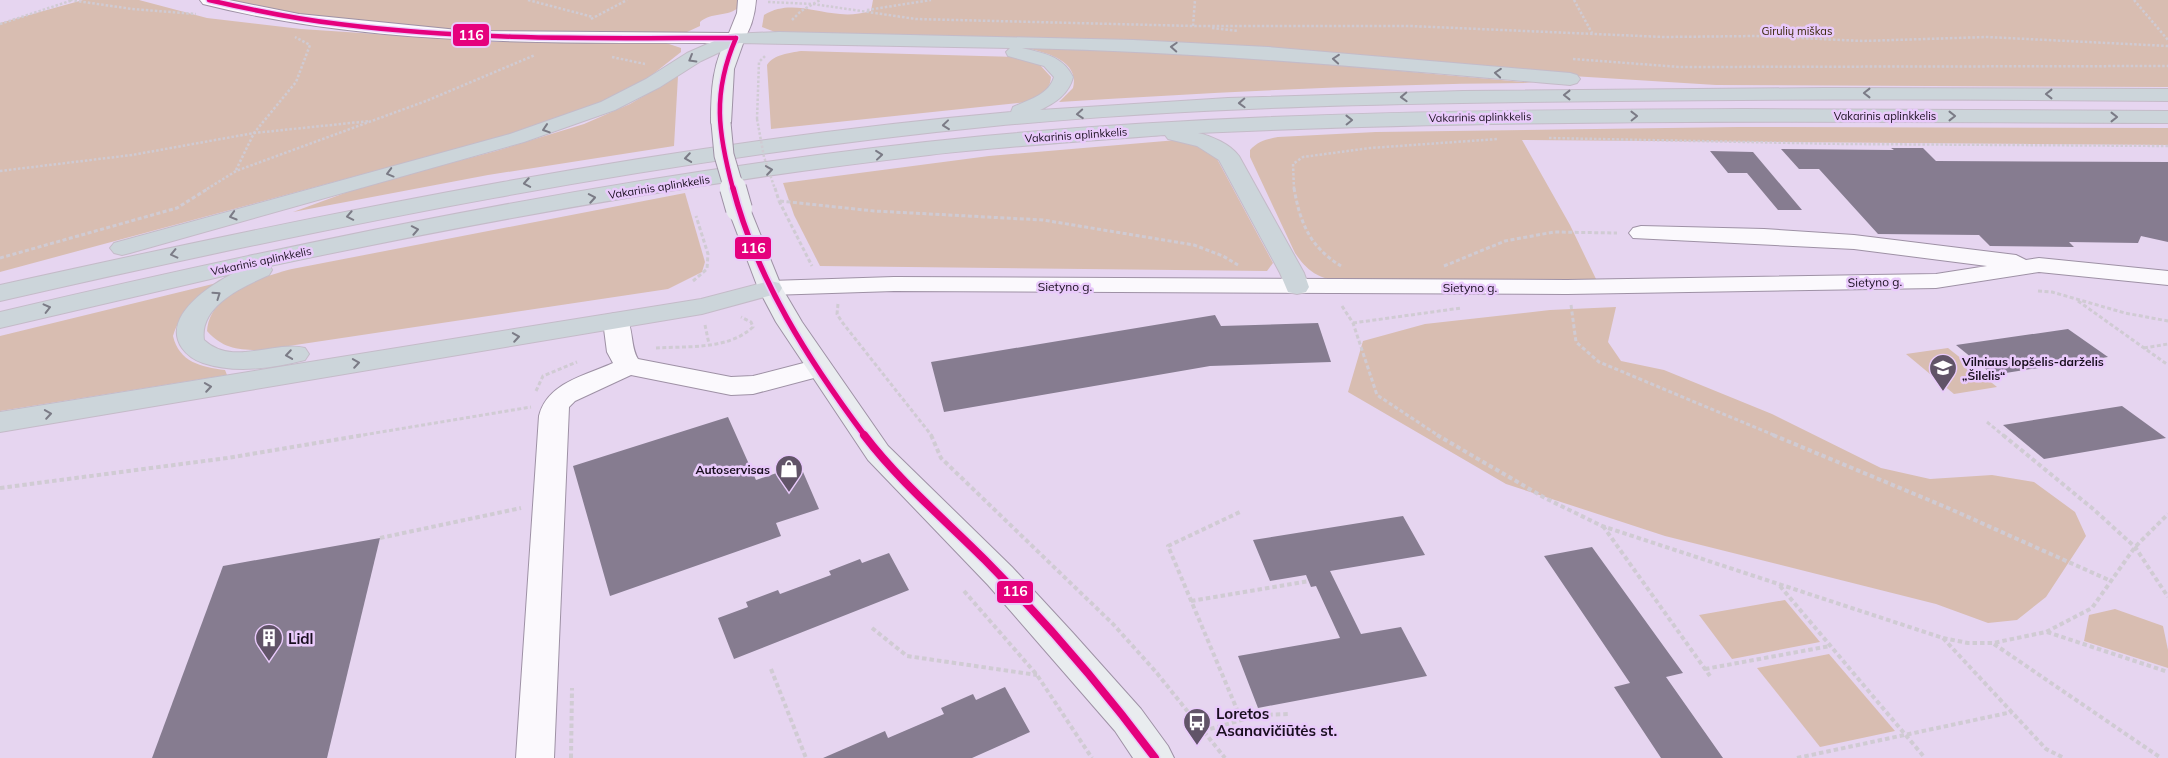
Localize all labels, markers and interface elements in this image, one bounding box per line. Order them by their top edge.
line badge: 116 [452,23,490,47]
park label: Girulių miškas [1762,24,1832,38]
text: 116 [458,26,484,44]
one-way arrow [1169,42,1177,53]
one-way arrow [689,53,698,63]
one-way arrow [1331,54,1339,65]
one-way arrow [1493,68,1501,79]
one-way arrow [1862,88,1870,98]
one-way arrow [2045,89,2053,99]
one-way arrow [1562,90,1570,100]
one-way arrow [1400,92,1408,102]
one-way arrow [1238,97,1246,108]
one-way arrow [1075,108,1083,119]
street label: Vakarinis aplinkkelis [1429,109,1531,125]
street label: Vakarinis aplinkkelis [1834,109,1936,123]
one-way arrow [1630,110,1638,121]
one-way arrow [1948,111,1956,121]
one-way arrow [2111,112,2119,122]
one-way arrow [1345,115,1353,125]
one-way arrow [942,119,950,130]
one-way arrow [543,123,551,133]
street label: Vakarinis aplinkkelis [1024,124,1128,146]
one-way arrow [876,150,884,161]
one-way arrow [684,153,692,163]
one-way arrow [766,165,774,176]
one-way arrow [386,167,394,178]
street label: Vakarinis aplinkkelis [607,172,711,202]
one-way arrow [523,177,532,187]
one-way arrow [587,193,596,203]
one-way arrow [346,210,355,221]
one-way arrow [230,211,238,221]
one-way arrow [410,225,419,235]
line badge: 116 [734,236,772,260]
text: 116 [740,239,766,257]
street label: Vakarinis aplinkkelis [209,243,313,279]
one-way arrow [170,248,179,258]
street label: Sietyno g. [1848,274,1902,290]
street label: Sietyno g. [1038,279,1092,294]
street label: Sietyno g. [1443,280,1497,295]
one-way arrow [211,292,220,301]
one-way arrow [43,303,52,314]
one-way arrow [512,333,521,343]
one-way arrow [285,349,294,359]
school or university icon: Vilniaus lopšelis-darželis „Šilelis“ [1928,353,1958,392]
place label: Vilniaus lopšelis-darželis „Šilelis“ [1961,354,2104,383]
one-way arrow [352,358,360,369]
one-way arrow [205,382,213,393]
one-way arrow [44,409,52,419]
shop icon: Autoservisas [774,454,804,493]
place label: Autoservisas [695,462,770,477]
line badge: 116 [996,580,1034,604]
text: 116 [1002,582,1028,600]
building icon: Lidl [254,623,284,662]
place label: Lidl [288,629,314,648]
place label: Loretos Asanavičiūtės st. [1216,704,1337,740]
bus stop icon: Loretos Asanavičiūtės st. [1182,707,1212,746]

